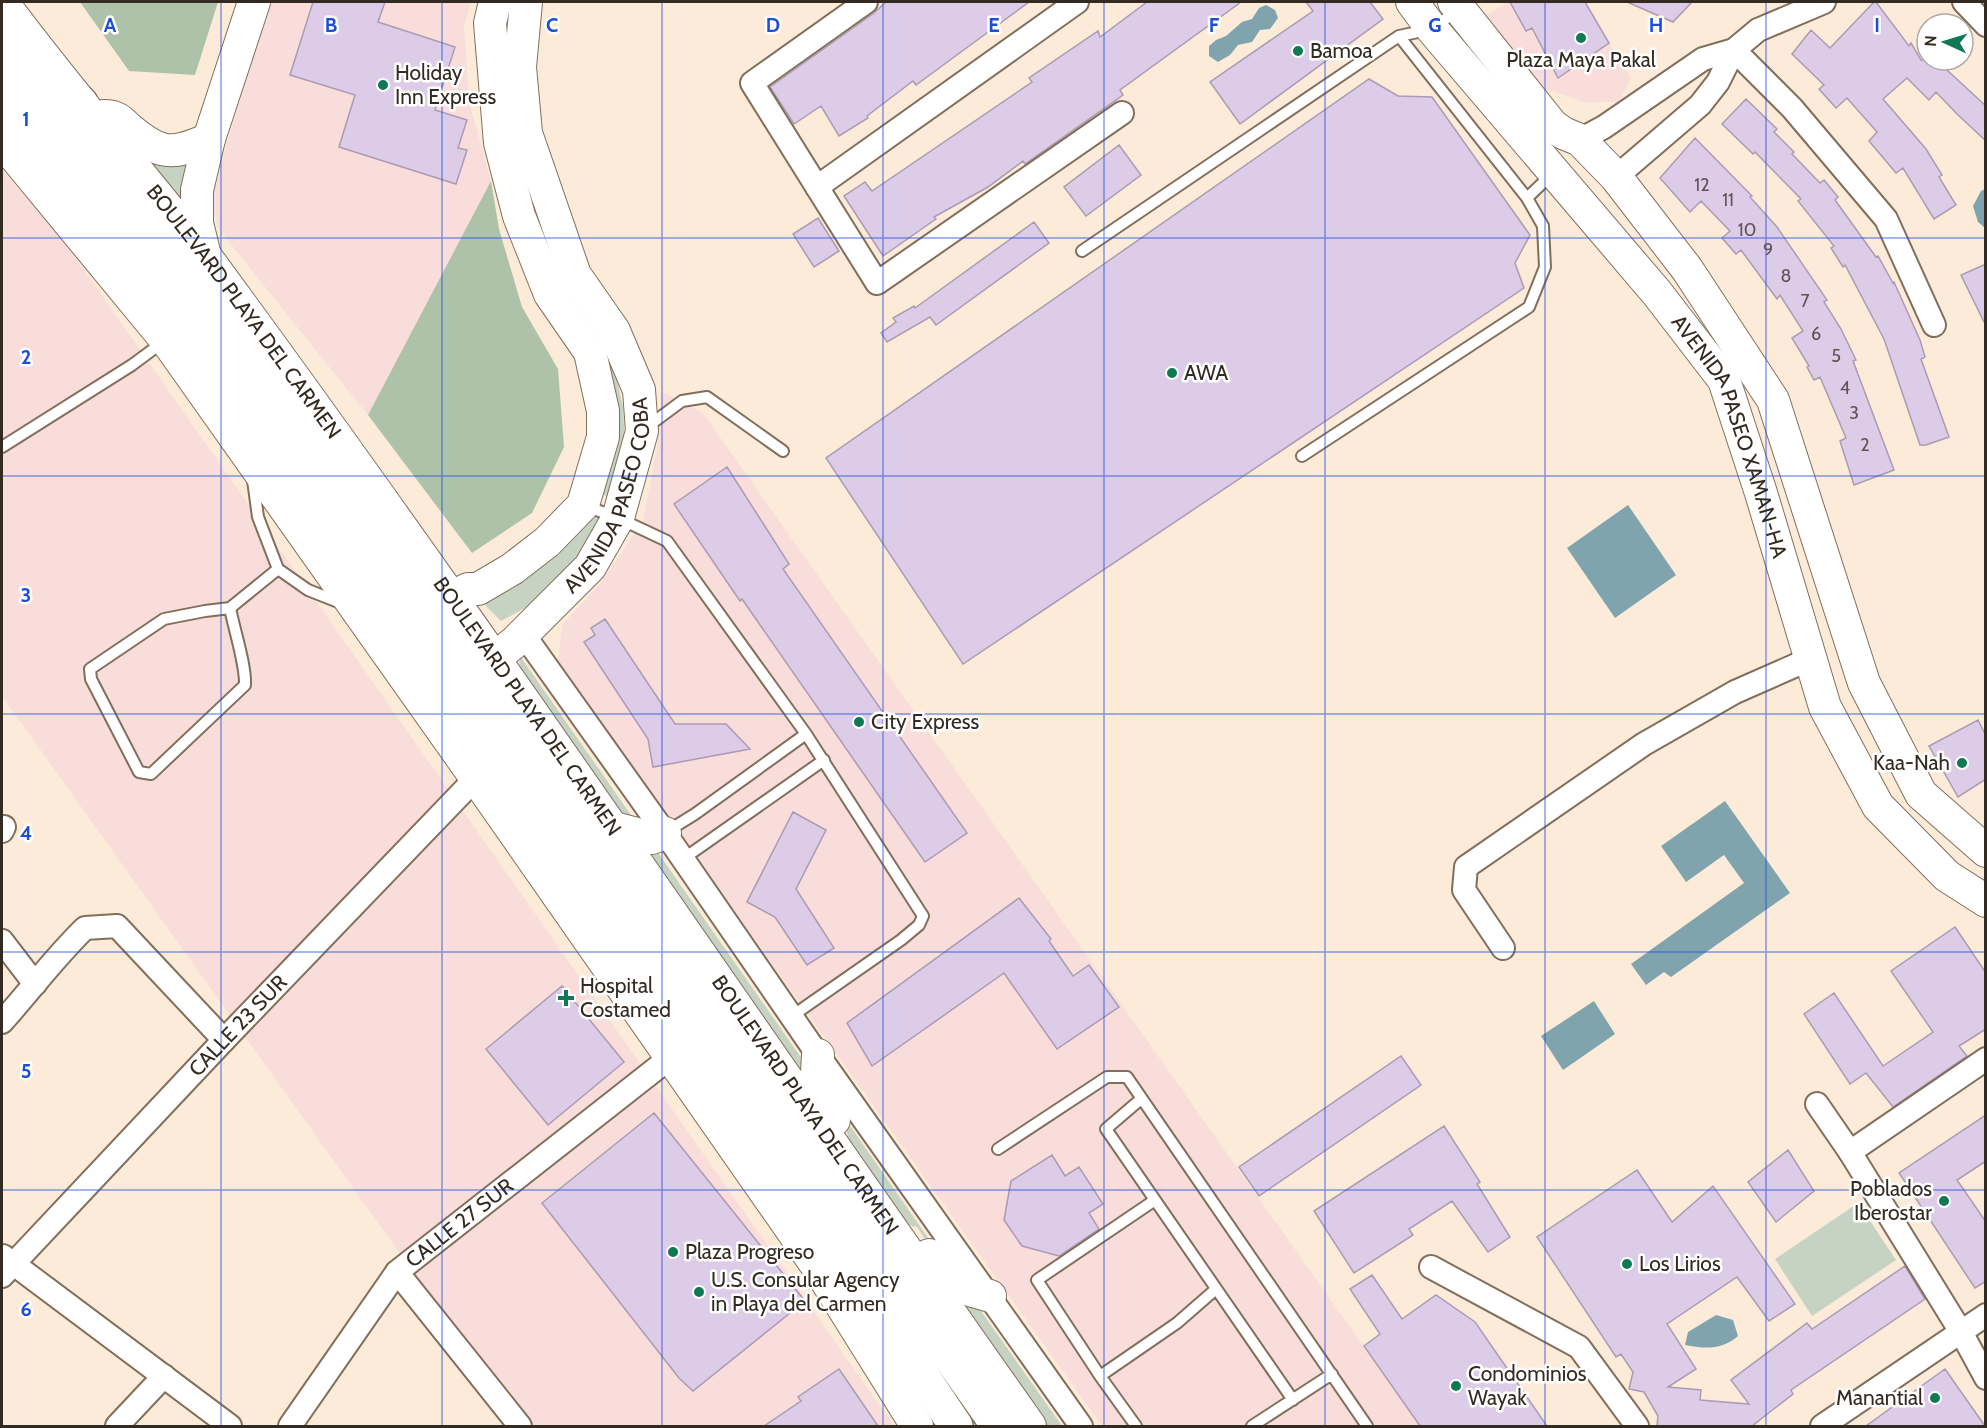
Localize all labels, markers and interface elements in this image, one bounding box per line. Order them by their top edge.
north arrow [1915,12,1975,72]
text: A [104,13,117,37]
text: B [325,13,337,37]
text: C [546,13,558,37]
text: D [766,13,780,37]
text: E [988,13,1000,37]
text: F [1209,13,1220,37]
text: G [1428,13,1442,37]
text: H [1649,13,1663,37]
text: I [1874,13,1880,37]
marker: Plaza Maya Pakal [1574,31,1588,45]
text: N [1921,35,1940,47]
place label: Bamoa [1310,38,1373,63]
marker: Bamoa [1291,44,1305,58]
place label: Plaza Maya Pakal [1506,47,1656,72]
place label: Holiday Inn Express [395,60,496,109]
marker: Holiday Inn Express [376,78,390,92]
text: 1 [22,107,30,131]
house number: 12 [1694,174,1710,196]
street label: BOULEVARD PLAYA DEL CARMEN [142,179,347,443]
house number: 11 [1722,189,1734,211]
house number: 10 [1738,219,1756,241]
house number: 9 [1763,239,1773,261]
house number: 8 [1781,265,1791,287]
house number: 7 [1800,290,1810,312]
street label: AVENIDA PASEO XAMAN-HA [1666,310,1793,561]
house number: 6 [1811,323,1821,345]
text: 2 [21,345,31,369]
house number: 5 [1831,345,1841,367]
place label: AWA [1184,360,1228,385]
marker: AWA [1165,366,1179,380]
house number: 4 [1840,377,1850,399]
street label: AVENIDA PASEO COBA [558,396,655,598]
house number: 3 [1849,402,1859,424]
house number: 2 [1860,434,1870,456]
street label: BOULEVARD PLAYA DEL CARMEN [429,572,627,840]
text: 3 [21,583,31,607]
place label: City Express [871,709,980,734]
marker: City Express [852,715,866,729]
place label: Kaa-Nah [1873,750,1950,775]
marker: Kaa-Nah [1955,756,1969,770]
text: 4 [20,821,32,845]
street label: CALLE 23 SUR [183,969,292,1081]
street label: BOULEVARD PLAYA DEL CARMEN [707,970,904,1239]
place label: Hospital Costamed [580,973,671,1022]
marker: Hospital Costamed [557,989,575,1007]
text: 5 [21,1059,31,1083]
street label: CALLE 27 SUR [400,1172,518,1272]
place label: Poblados Iberostar [1850,1176,1932,1225]
marker: Poblados Iberostar [1937,1194,1951,1208]
place label: Plaza Progreso [685,1239,814,1264]
marker: Plaza Progreso [666,1245,680,1259]
place label: Los Lirios [1639,1251,1721,1276]
marker: Los Lirios [1620,1257,1634,1271]
place label: U.S. Consular Agency in Playa del Carmen [711,1267,900,1316]
marker: U.S. Consular Agency in Playa del Carmen [692,1285,706,1299]
text: 6 [20,1297,32,1321]
place label: Condominios Wayak [1468,1361,1587,1410]
marker: Condominios Wayak [1449,1379,1463,1393]
place label: Manantial [1836,1385,1923,1410]
marker: Manantial [1928,1391,1942,1405]

